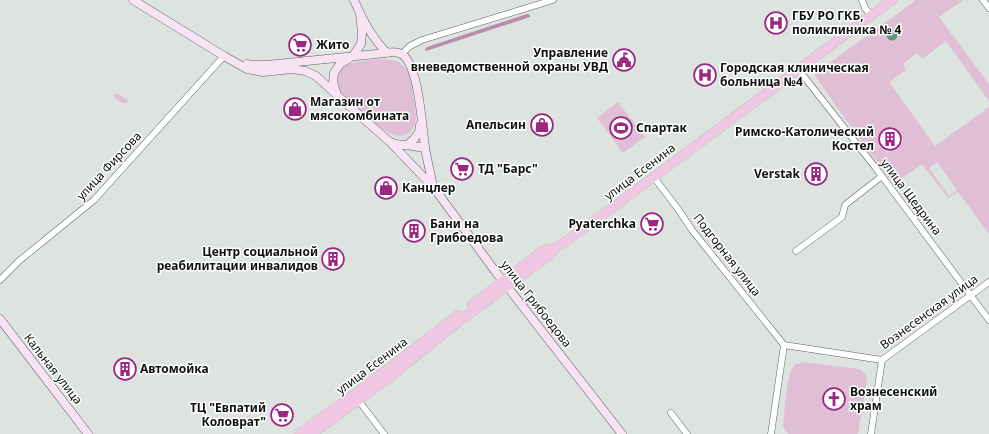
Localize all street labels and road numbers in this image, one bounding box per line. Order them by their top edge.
street label: улица Фирсова [72,128,145,204]
street label: улица Есенина [601,139,679,204]
street label: улица Щедрина [877,155,946,239]
street label: Подгорная улица [690,210,765,300]
street label: улица Грибоедова [497,257,576,351]
street label: Вознесенская улица [876,270,981,353]
street label: Кальная улица [20,330,86,408]
street label: улица Есенина [333,333,411,398]

